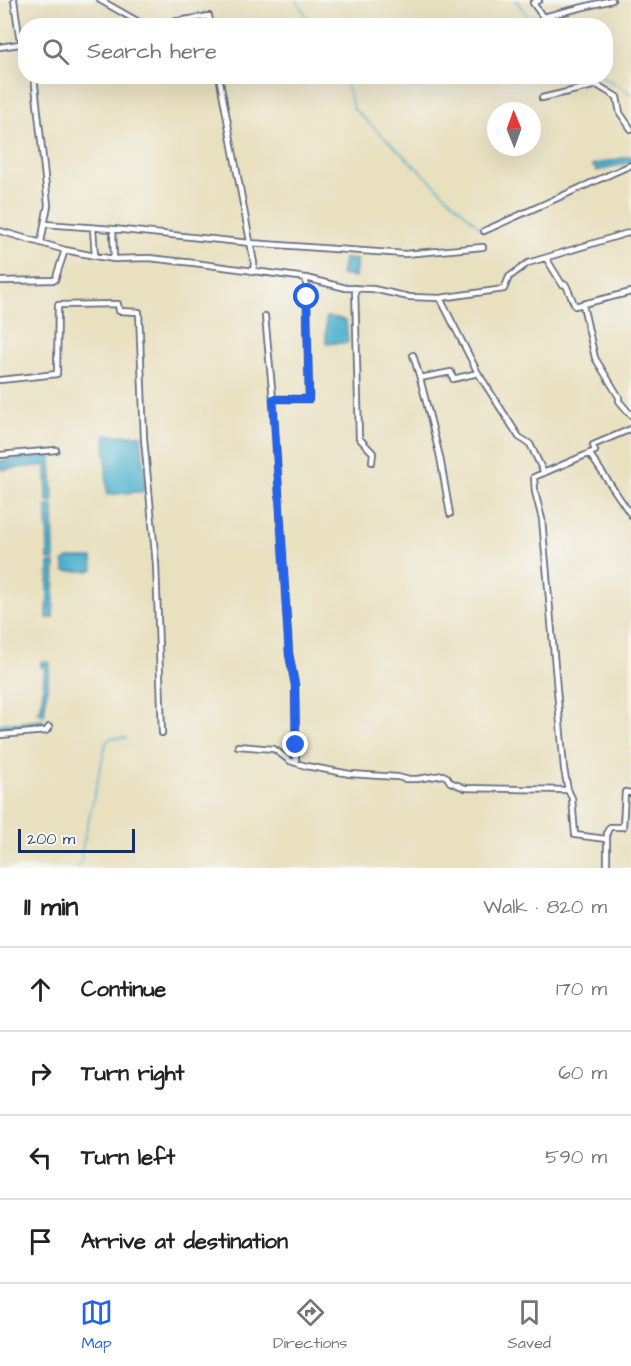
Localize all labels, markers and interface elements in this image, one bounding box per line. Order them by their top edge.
search box [18,18,613,84]
icon: search [39,35,72,68]
text: Search here [87,36,217,67]
north arrow [487,102,541,156]
route start [293,283,319,309]
route end [282,731,308,757]
scale bar [18,826,135,854]
text: 200 m [27,828,75,850]
text: 11 min [24,889,78,925]
text: Walk · 820 m [483,893,607,921]
icon: ahead [24,973,57,1006]
text: Continue [81,974,166,1005]
text: 170 m [556,975,607,1003]
icon: right [24,1057,57,1090]
text: Turn right [81,1058,184,1089]
text: 60 m [558,1059,607,1087]
icon: left [24,1141,57,1174]
text: Turn left [81,1142,175,1173]
text: 590 m [545,1143,607,1171]
icon: arrive [24,1225,57,1258]
text: Arrive at destination [81,1226,288,1257]
tab: Map [80,1296,113,1354]
tab: Directions [273,1296,347,1354]
tab: Saved [507,1296,551,1354]

